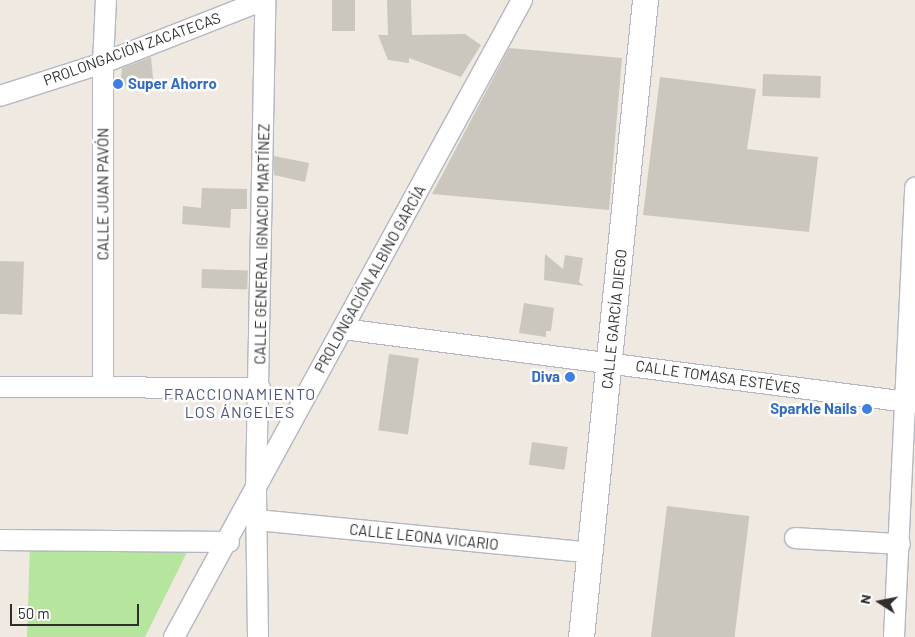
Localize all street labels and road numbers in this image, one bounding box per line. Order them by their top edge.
street label: PROLONGACIÓN ZACATECAS [41,9,223,89]
street label: CALLE GENERAL IGNACIO MARTÍNEZ [251,123,273,365]
street label: CALLE JUAN PAVÓN [94,128,112,260]
street label: PROLONGACIÓN ALBINO GARCÍA [311,182,429,376]
street label: CALLE GARCÍA DIEGO [598,248,630,390]
street label: CALLE TOMASA ESTÉVES [634,357,802,397]
street label: CALLE LEONA VICARIO [349,520,499,554]

